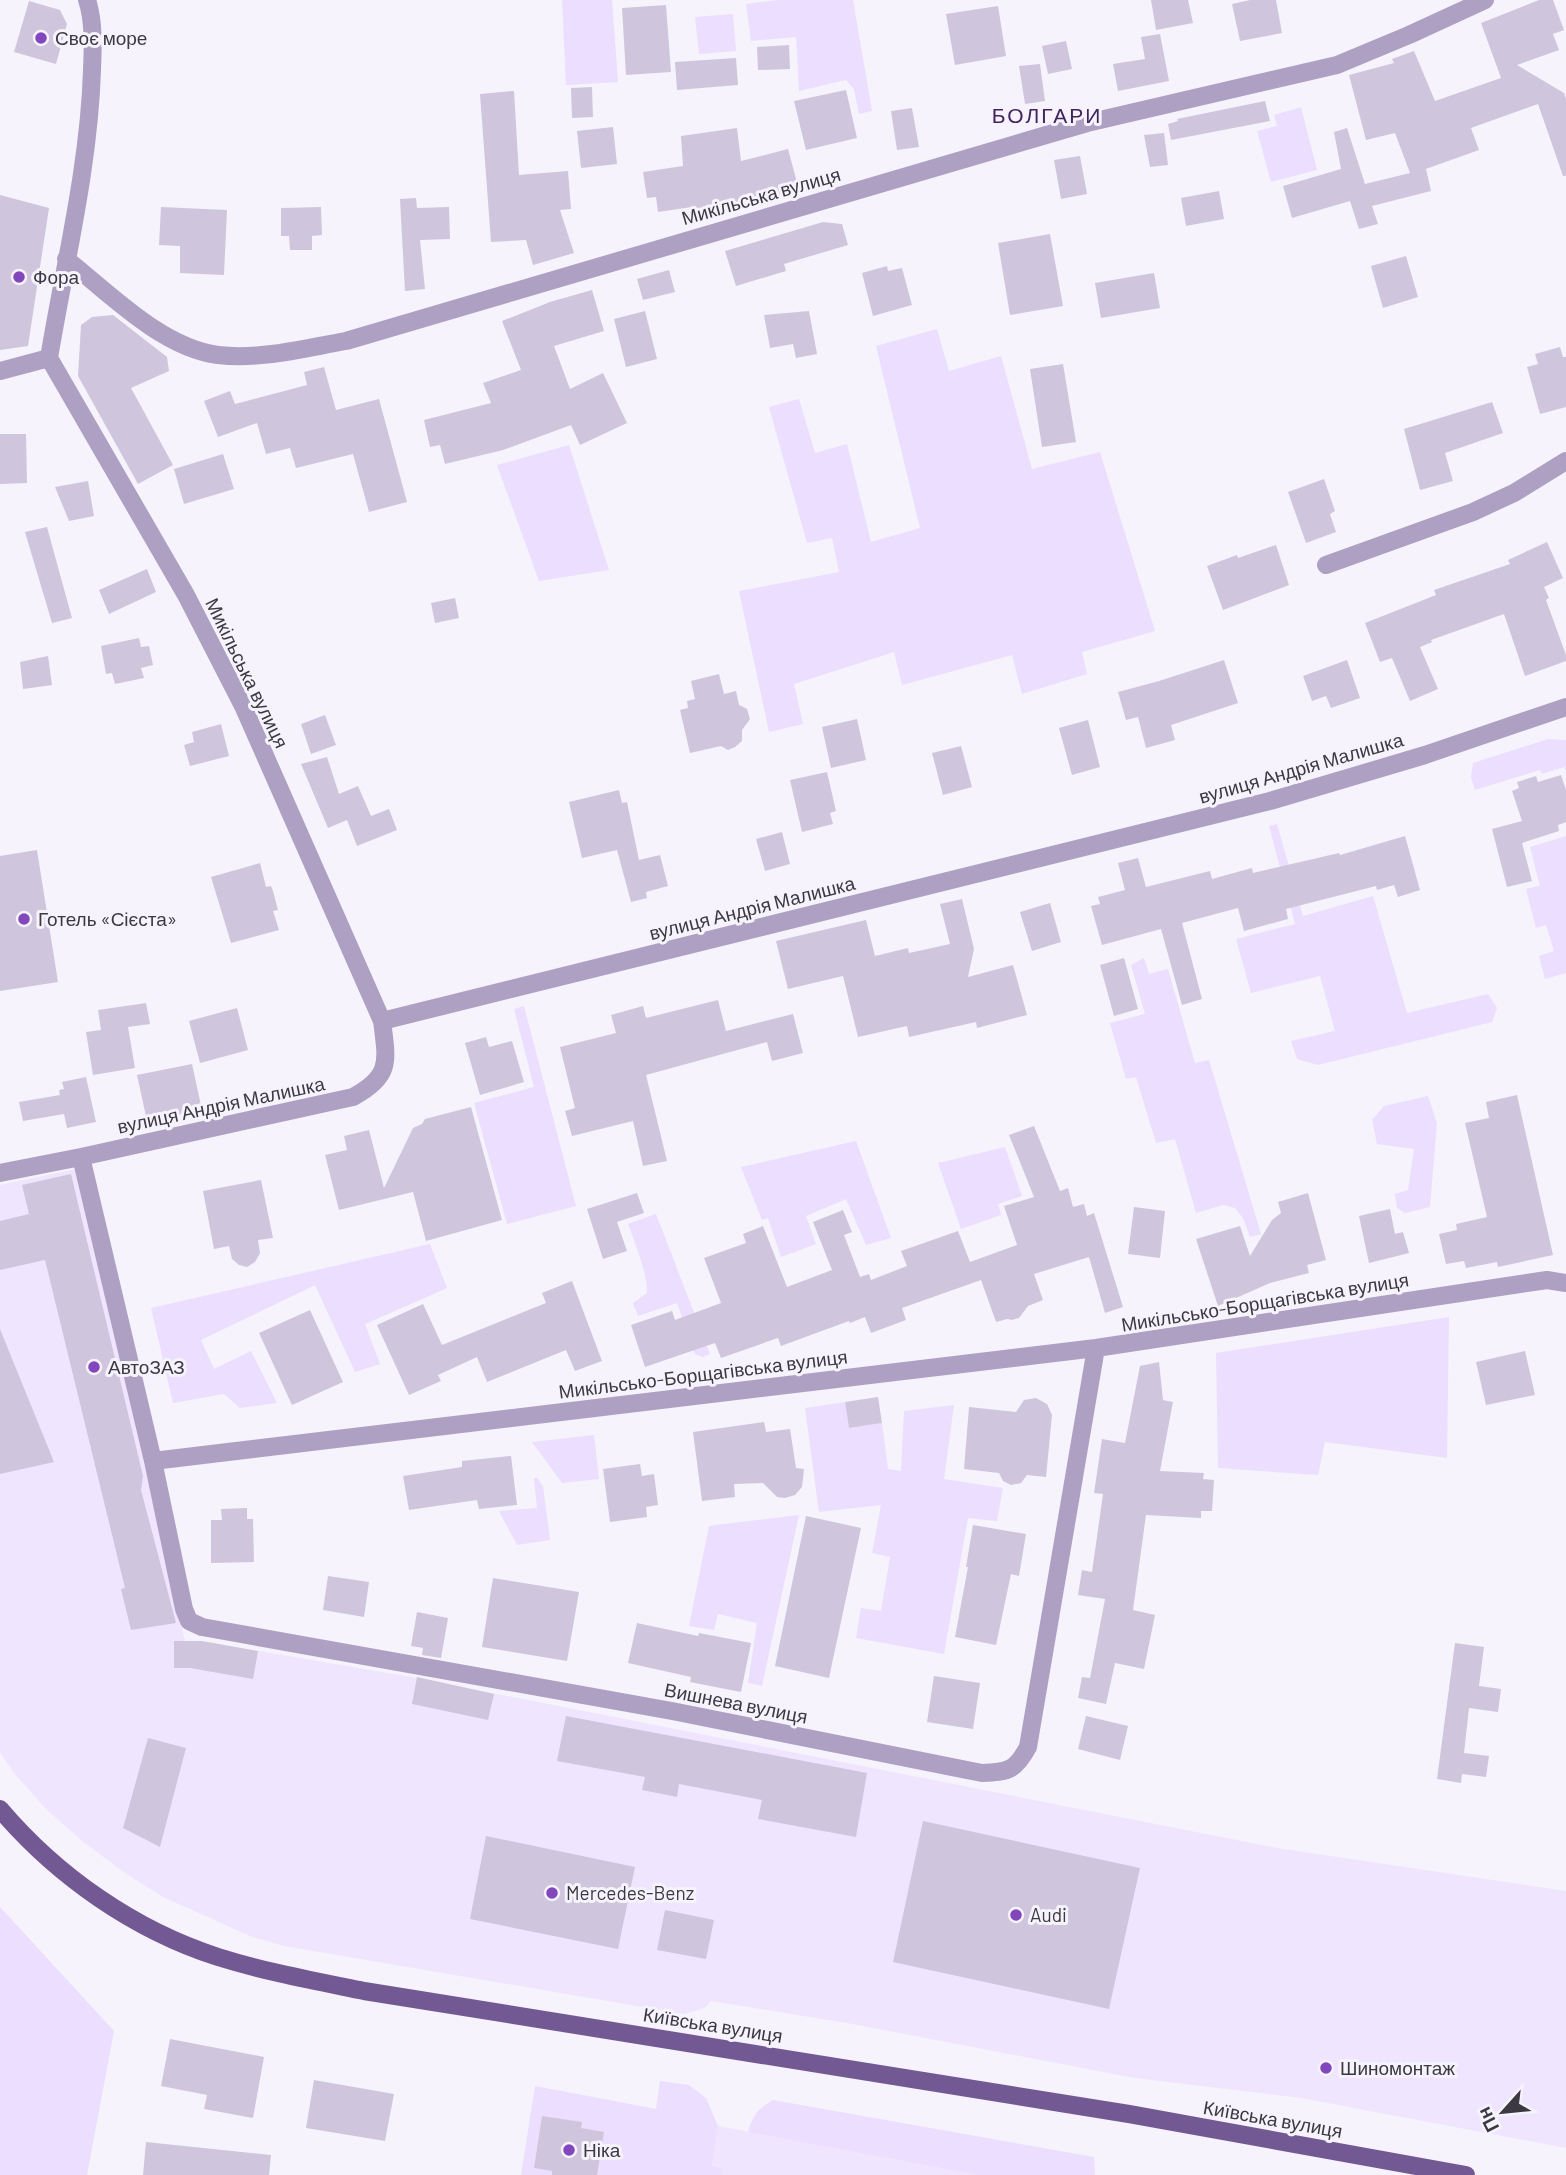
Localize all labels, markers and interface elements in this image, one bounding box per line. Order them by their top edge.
place label: Своє море [55,26,147,49]
marker: Своє море [33,30,49,46]
district label: БОЛГАРИ [992,102,1102,127]
street label: Микільська вулиця [679,162,843,229]
place label: Фора [33,265,80,288]
marker: Фора [11,269,27,285]
street label: Микільська вулиця [201,594,294,752]
street label: вулиця Андрія Малишка [1196,727,1406,808]
street label: вулиця Андрія Малишка [647,871,858,944]
place label: Готель «Сієста» [38,907,177,930]
marker: Готель «Сієста» [16,911,32,927]
street label: вулиця Андрія Малишка [115,1071,327,1138]
street label: Микільсько-Борщагівська вулиця [1119,1267,1410,1336]
street label: Микільсько-Борщагівська вулиця [557,1344,849,1403]
place label: АвтоЗАЗ [108,1355,185,1378]
marker: АвтоЗАЗ [86,1359,102,1375]
street label: Вишнева вулиця [663,1677,810,1728]
place label: Mercedes-Benz [566,1881,694,1904]
marker: Mercedes-Benz [544,1885,560,1901]
place label: Audi [1030,1903,1067,1926]
marker: Audi [1008,1907,1024,1923]
street label: Київська вулиця [642,2002,784,2047]
place label: Шиномонтаж [1340,2056,1455,2079]
marker: Шиномонтаж [1318,2060,1334,2076]
north arrow [1468,2077,1538,2147]
street label: Київська вулиця [1202,2095,1344,2142]
text: Пн [1471,2104,1503,2136]
place label: Ніка [583,2138,621,2161]
marker: Ніка [561,2142,577,2158]

